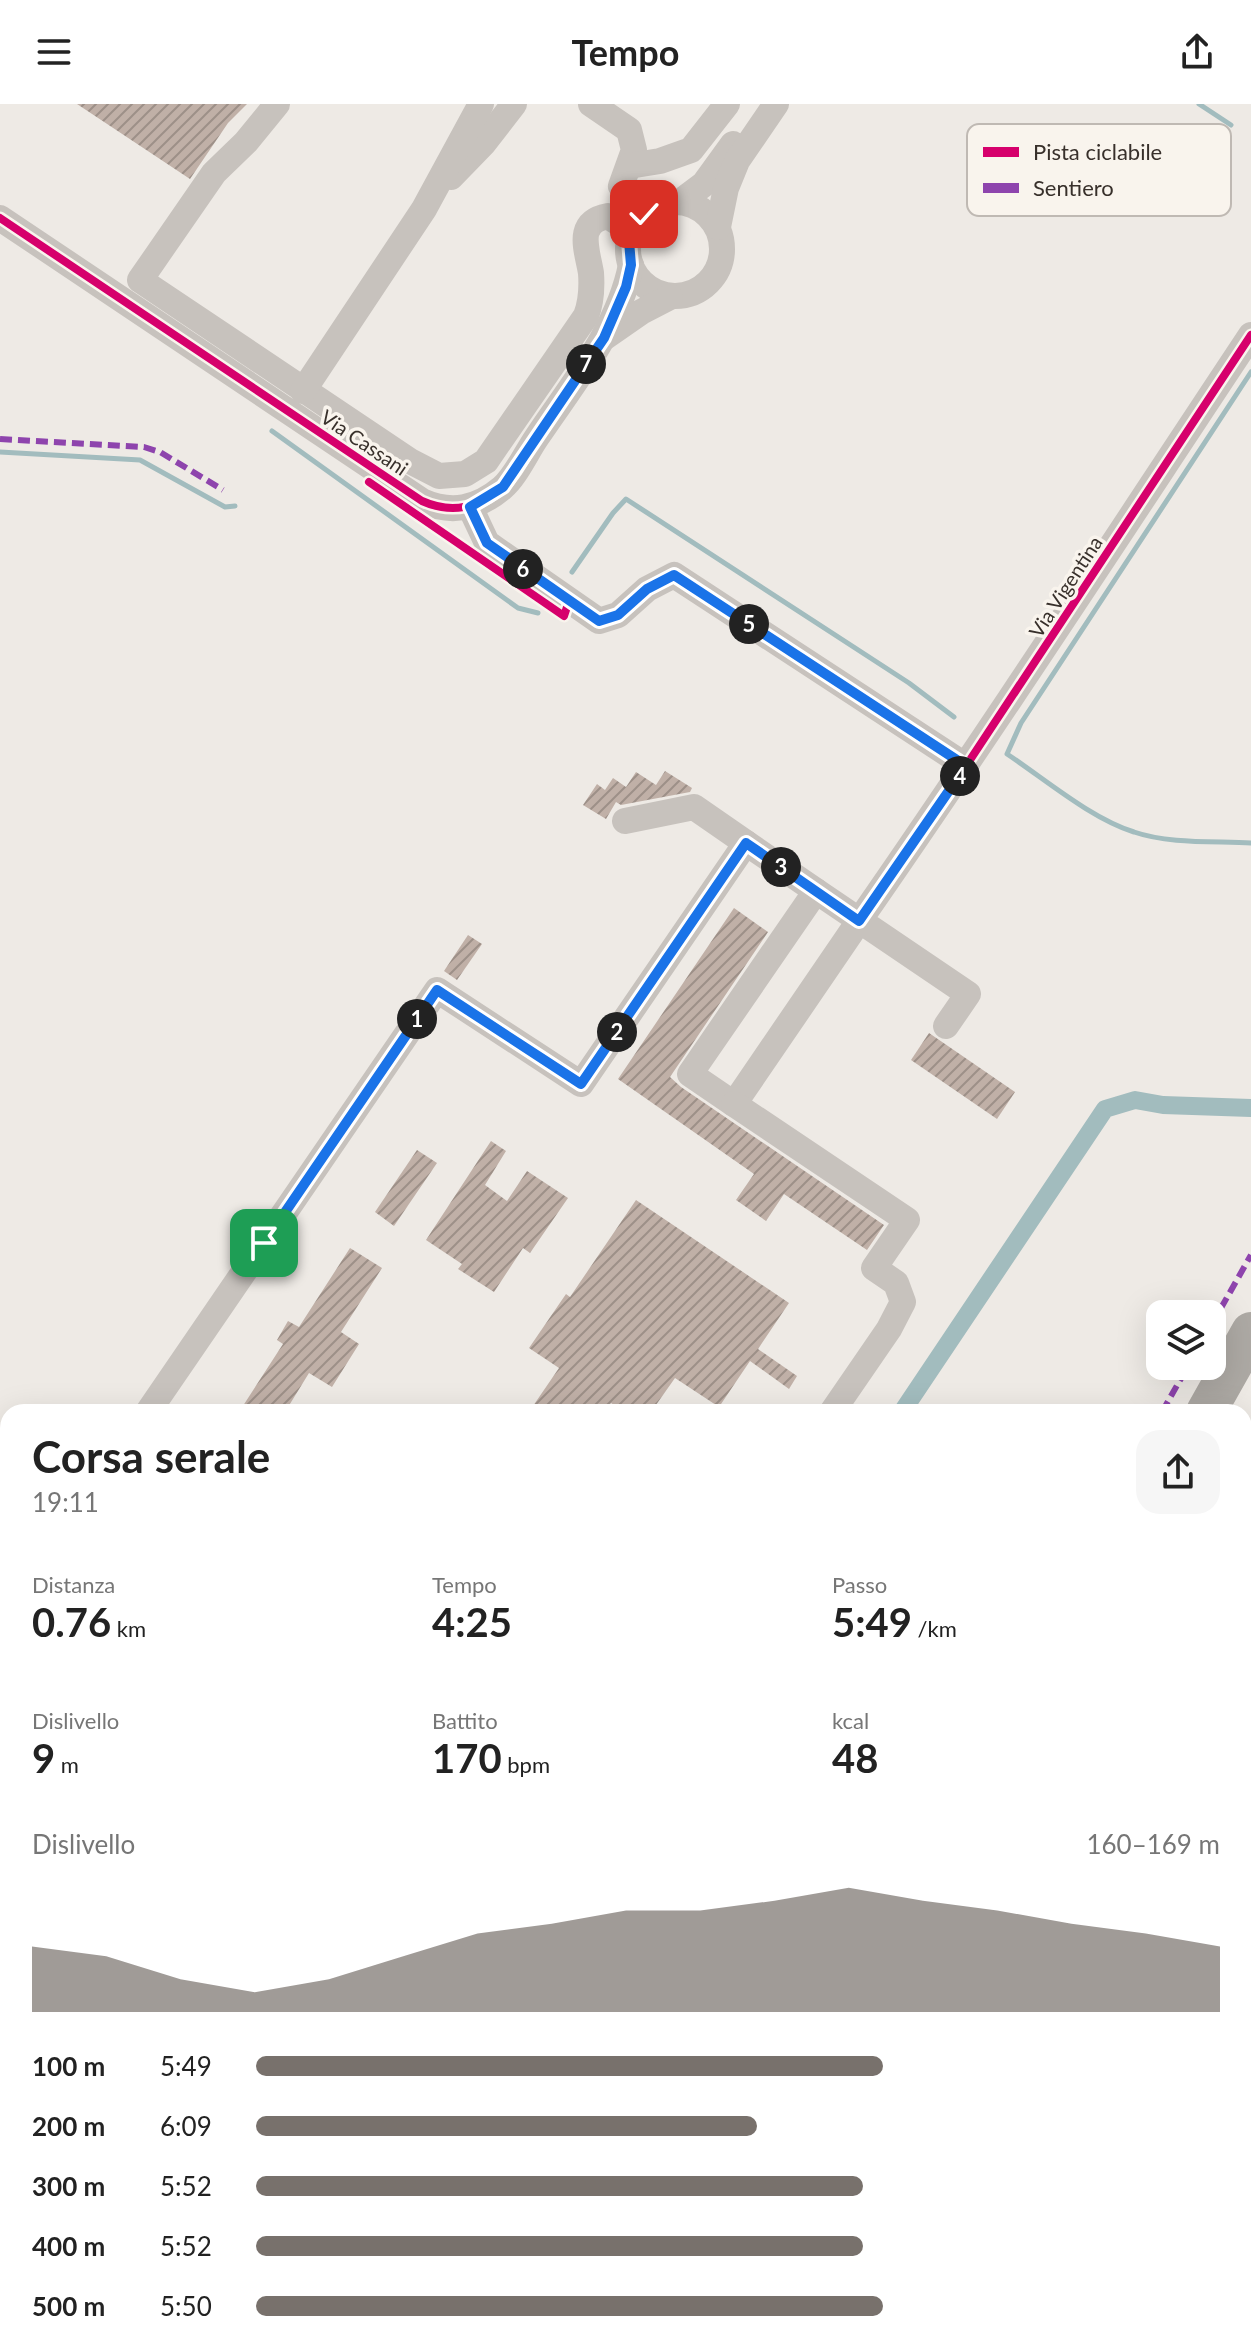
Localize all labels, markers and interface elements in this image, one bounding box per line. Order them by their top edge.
icon: menu [32,30,76,74]
text: Tempo [572,30,679,74]
icon: share [1175,30,1219,74]
legend [967,124,1231,216]
text: Pista ciclabile [1033,138,1162,165]
text: Sentiero [1033,174,1114,201]
pin [610,180,678,248]
icon: check [622,192,666,236]
pin: 7 [566,344,606,384]
text: 7 [580,350,592,377]
street label: Via Cassani [316,404,413,480]
street label: Via Vigentina [1023,531,1107,642]
pin: 6 [503,549,543,589]
text: 6 [517,555,529,582]
pin: 5 [729,604,769,644]
text: 5 [743,610,755,637]
pin: 4 [940,756,980,796]
text: 4 [954,762,966,789]
pin: 3 [761,847,801,887]
text: 3 [775,853,787,880]
pin: 1 [397,999,437,1039]
text: 1 [411,1005,423,1032]
pin: 2 [597,1012,637,1052]
text: 2 [611,1018,623,1045]
pin [230,1209,298,1277]
icon: arrive [242,1221,286,1265]
map controls [1146,1300,1226,1380]
button: layers [1146,1300,1226,1380]
text: Corsa serale [32,1430,270,1482]
button: share [1136,1430,1220,1514]
text: 19:11 [32,1486,99,1518]
text: Distanza [32,1571,115,1598]
text: Tempo [432,1571,497,1598]
text: Passo [832,1571,887,1598]
text: 0.76 [32,1598,111,1646]
text: 4:25 [432,1598,512,1646]
text: 5:49 [832,1598,912,1646]
text: km [111,1615,146,1642]
text: /km [912,1615,957,1642]
text: Dislivello [32,1707,119,1734]
text: Battito [432,1707,498,1734]
text: kcal [832,1707,869,1734]
text: 9 [32,1734,55,1782]
text: 170 [432,1734,502,1782]
text: 48 [832,1734,878,1782]
text: m [55,1751,79,1778]
text: bpm [502,1751,550,1778]
text: Dislivello [32,1828,135,1860]
text: 160–169 m [1086,1828,1220,1860]
text: 100 m [32,2050,105,2082]
text: 5:49 [160,2050,212,2082]
text: 200 m [32,2110,105,2142]
text: 6:09 [160,2110,212,2142]
text: 300 m [32,2170,105,2202]
text: 5:52 [160,2170,212,2202]
text: 400 m [32,2230,105,2262]
text: 5:52 [160,2230,212,2262]
text: 500 m [32,2290,105,2322]
text: 5:50 [160,2290,212,2322]

